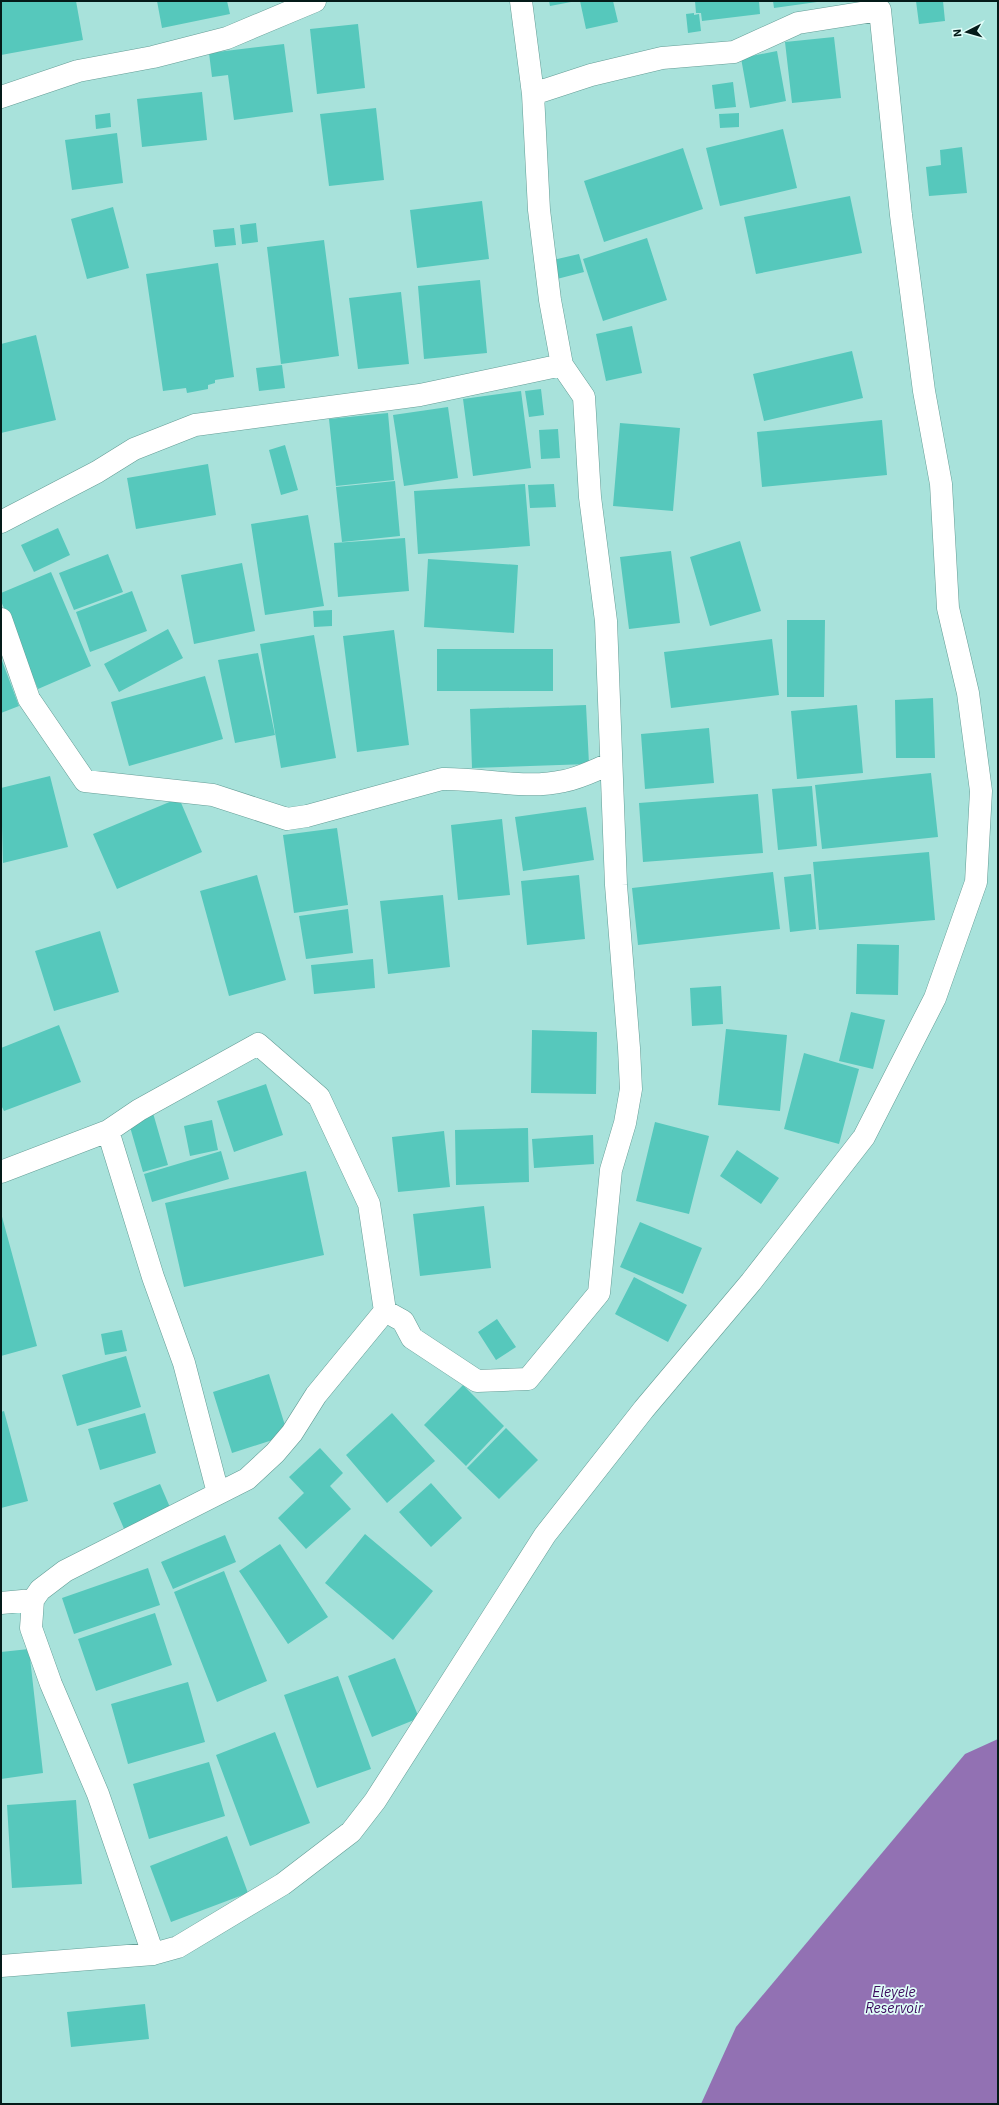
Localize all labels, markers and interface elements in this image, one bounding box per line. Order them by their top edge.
north arrow [947,12,987,52]
text: N [950,28,964,38]
water label: Eleyele Reservoir [865,1983,924,2017]

